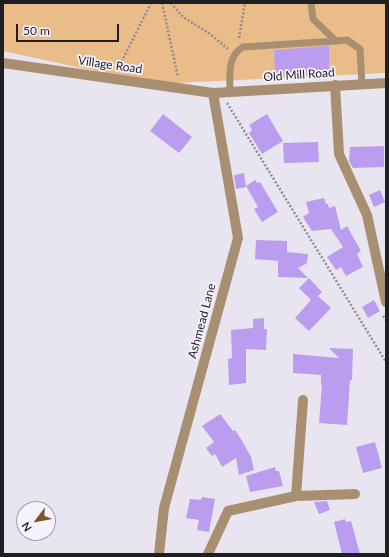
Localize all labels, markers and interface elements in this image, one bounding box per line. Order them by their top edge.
scale bar [18,16,121,42]
text: 50 m [23,23,50,38]
street label: Village Road [77,53,143,77]
street label: Old Mill Road [263,65,335,85]
street label: Ashmead Lane [185,282,219,360]
north arrow [16,501,56,541]
text: N [18,520,34,534]

